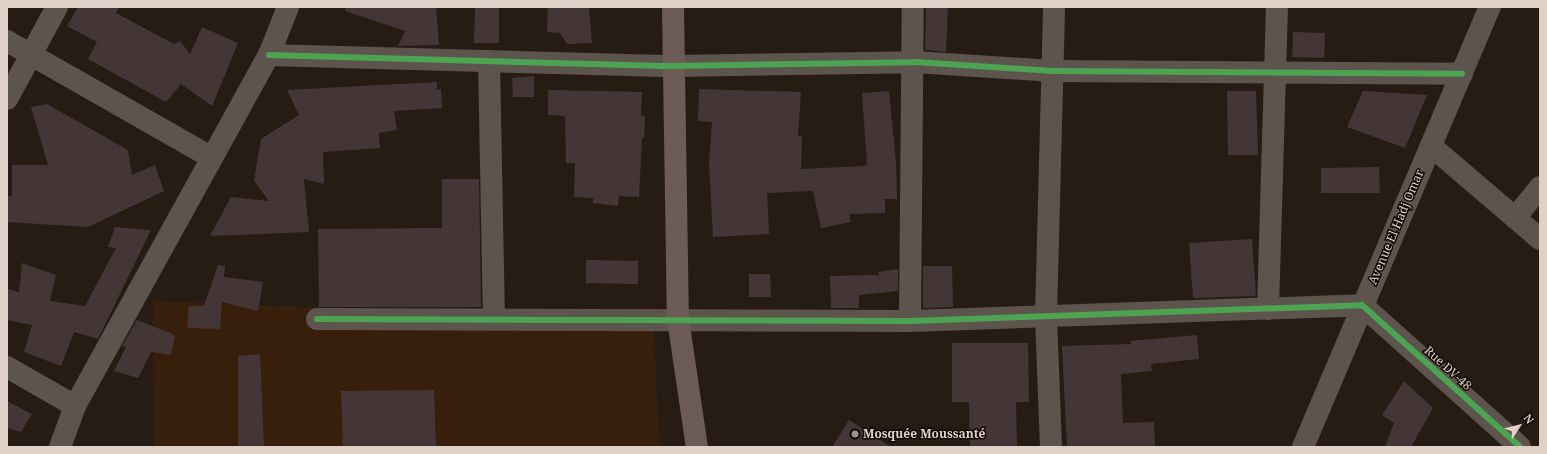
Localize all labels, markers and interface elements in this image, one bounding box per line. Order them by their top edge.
street label: Avenue El Hadj Omar [1365,167,1427,287]
street label: Rue DV-48 [1421,343,1475,393]
north arrow [1499,406,1539,446]
text: N [1520,411,1538,427]
place label: Mosquée Moussanté [863,427,985,441]
marker: Mosquée Moussanté [850,429,860,439]

